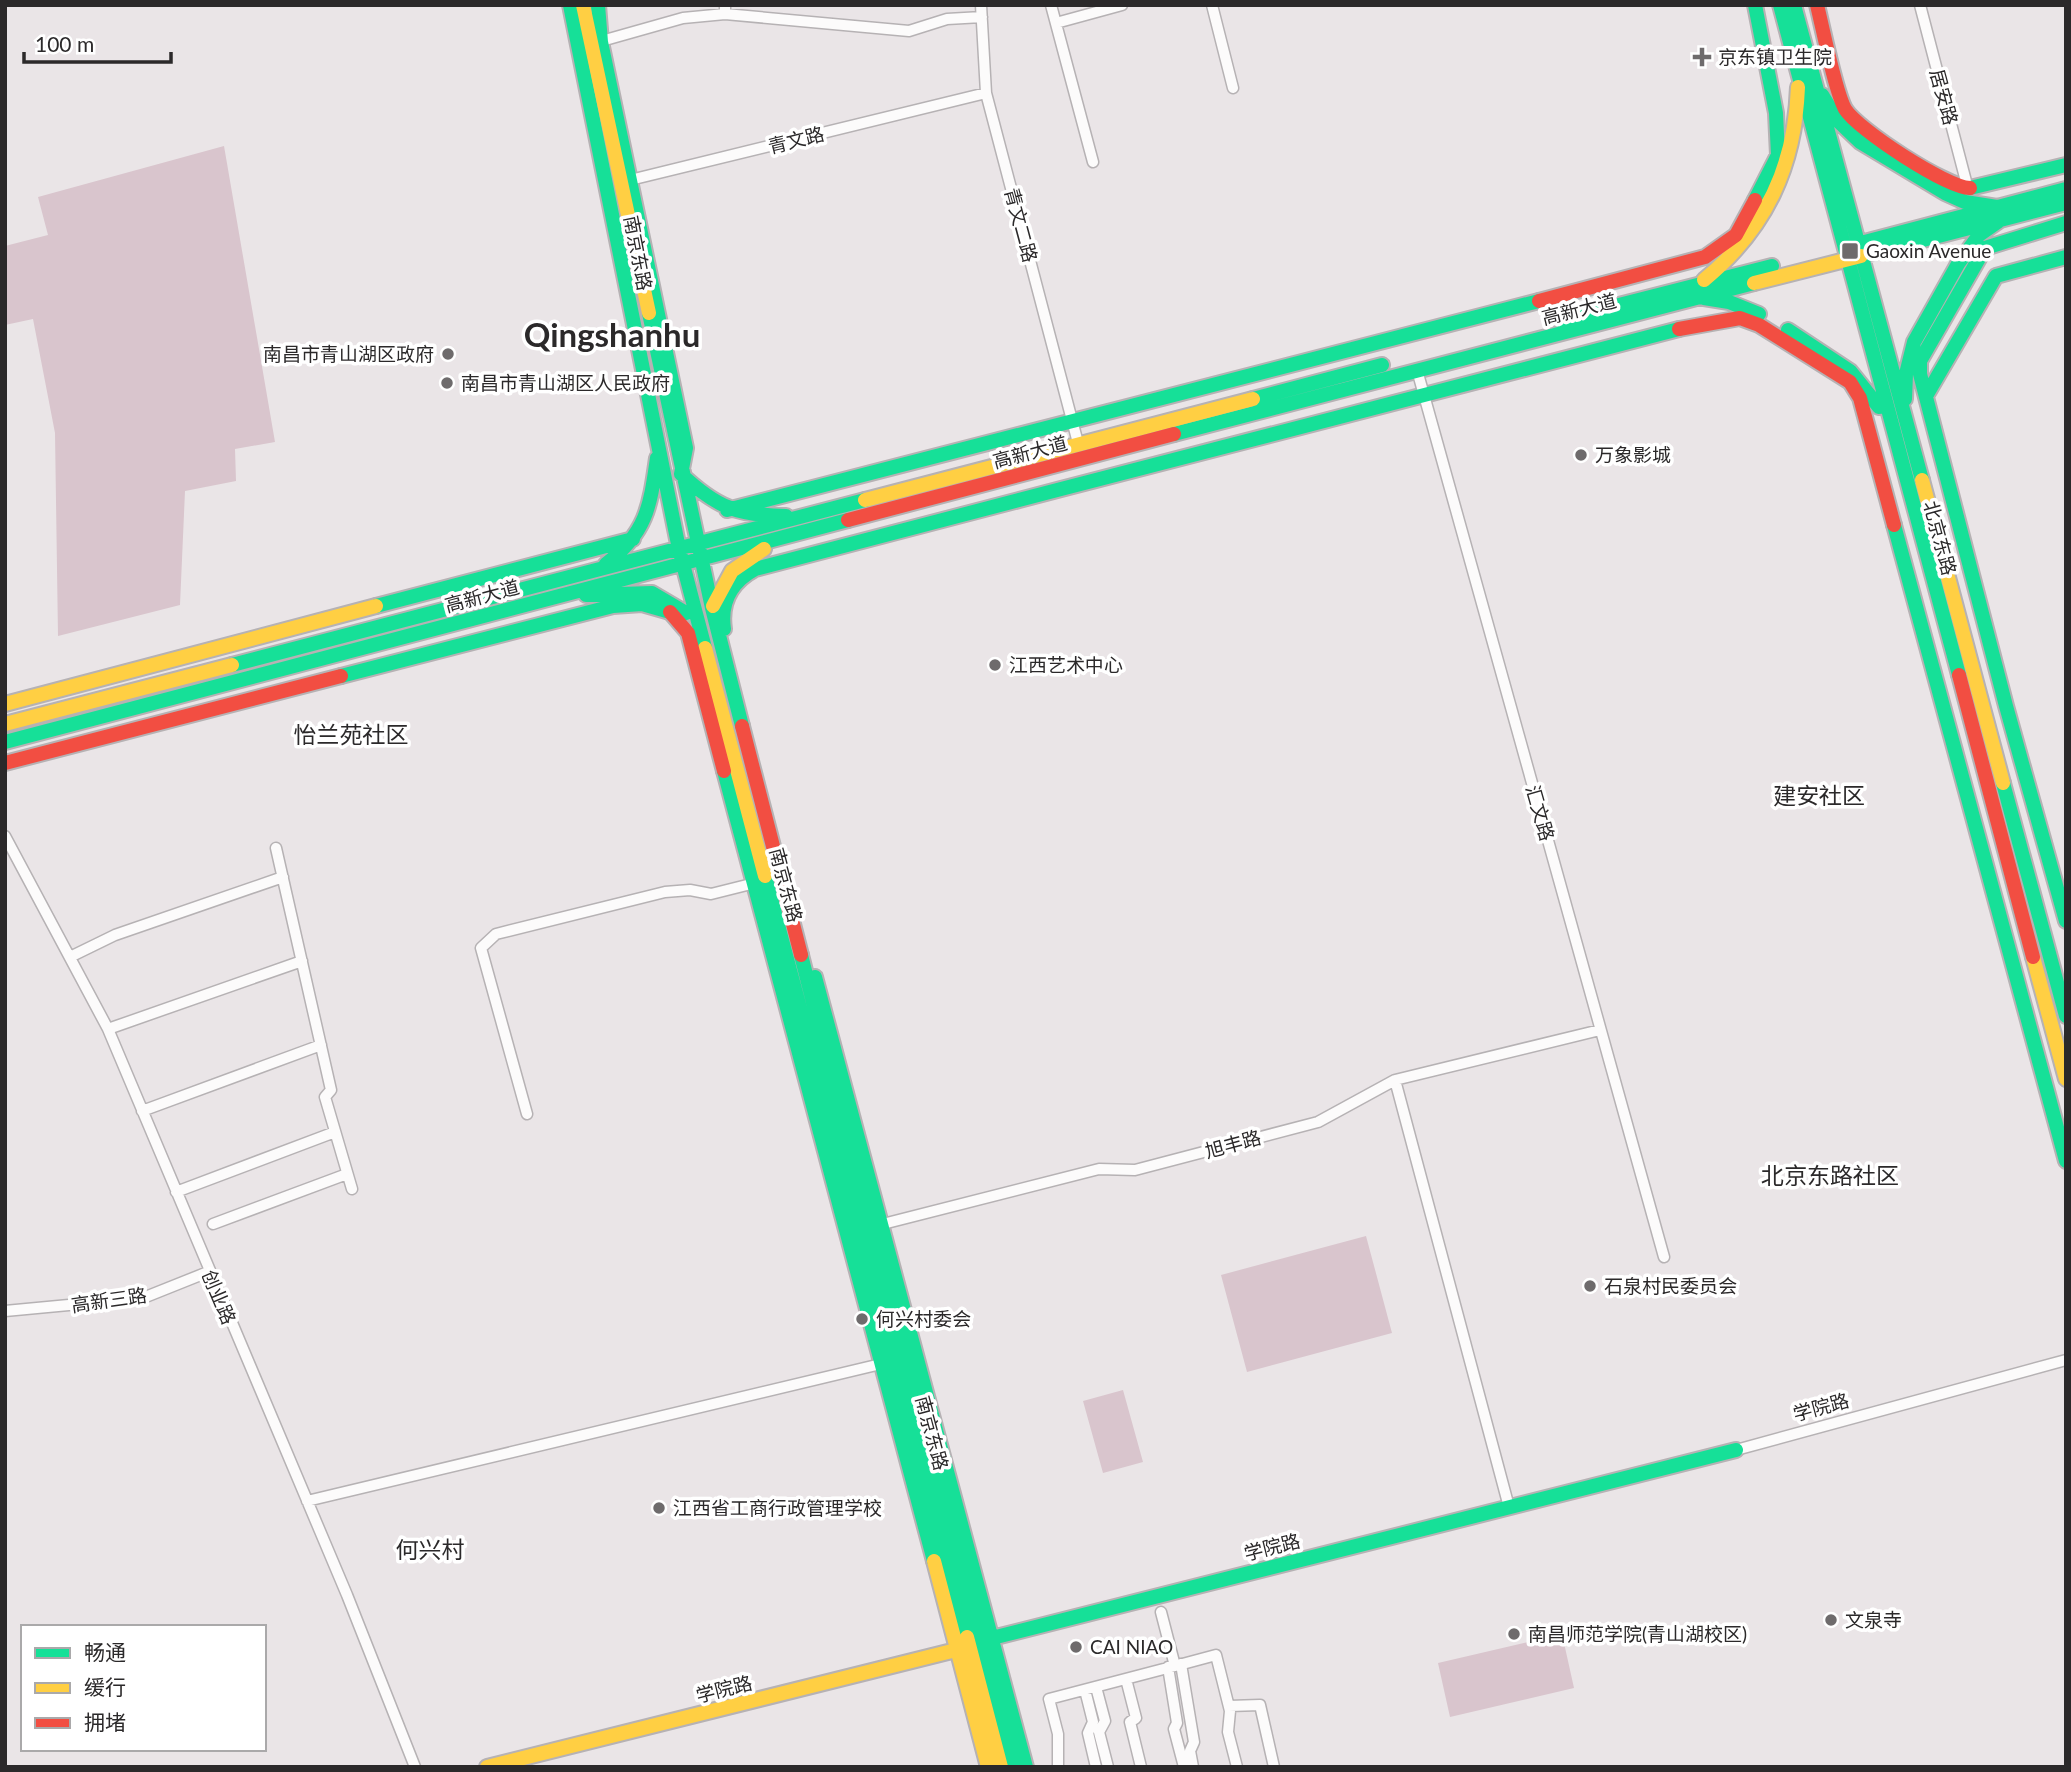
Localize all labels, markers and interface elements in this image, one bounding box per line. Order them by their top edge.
scale bar [24,21,172,65]
text: 100 m [35,31,94,56]
place label: 京东镇卫生院 [1718,45,1832,68]
marker: 京东镇卫生院 [1692,47,1712,67]
street label: 居安路 [1926,66,1963,127]
street label: 青文路 [765,121,826,158]
street label: 青文二路 [1001,185,1042,265]
street label: 南京东路 [620,213,657,292]
place label: Gaoxin Avenue [1866,239,1991,262]
marker: Gaoxin Avenue [1840,241,1860,261]
street label: 高新大道 [1539,288,1619,329]
district label: Qingshanhu [524,314,700,354]
place label: 南昌市青山湖区政府 [263,342,434,365]
marker: 南昌市青山湖区政府 [440,346,456,362]
place label: 南昌市青山湖区人民政府 [461,371,670,394]
marker: 南昌市青山湖区人民政府 [439,375,455,391]
street label: 高新大道 [990,431,1070,472]
place label: 万象影城 [1595,443,1671,466]
marker: 万象影城 [1573,447,1589,463]
street label: 北京东路 [1920,498,1961,578]
street label: 高新大道 [442,575,522,616]
place label: 江西艺术中心 [1009,653,1123,676]
marker: 江西艺术中心 [987,657,1003,673]
district label: 怡兰苑社区 [294,720,409,748]
district label: 建安社区 [1773,781,1865,809]
street label: 汇文路 [1522,782,1559,843]
street label: 南京东路 [766,845,807,925]
street label: 旭丰路 [1202,1125,1263,1162]
district label: 北京东路社区 [1761,1161,1899,1189]
street label: 创业路 [198,1266,241,1328]
place label: 石泉村民委员会 [1604,1274,1737,1297]
marker: 石泉村民委员会 [1582,1278,1598,1294]
street label: 高新三路 [70,1283,148,1316]
place label: 何兴村委会 [876,1307,971,1330]
marker: 何兴村委会 [854,1311,870,1327]
street label: 学院路 [1790,1388,1851,1425]
street label: 南京东路 [912,1393,953,1473]
place label: 江西省工商行政管理学校 [673,1496,882,1519]
marker: 江西省工商行政管理学校 [651,1500,667,1516]
street label: 学院路 [1241,1528,1302,1565]
district label: 何兴村 [396,1535,465,1563]
place label: 文泉寺 [1845,1608,1902,1631]
marker: 文泉寺 [1823,1612,1839,1628]
place label: 南昌师范学院(青山湖校区) [1528,1622,1747,1645]
legend [21,1625,266,1751]
marker: 南昌师范学院(青山湖校区) [1506,1626,1522,1642]
place label: CAI NIAO [1090,1635,1173,1658]
text: 畅通 [84,1639,126,1664]
marker: CAI NIAO [1068,1639,1084,1655]
street label: 学院路 [693,1670,754,1707]
text: 缓行 [84,1674,126,1699]
text: 拥堵 [84,1709,126,1734]

